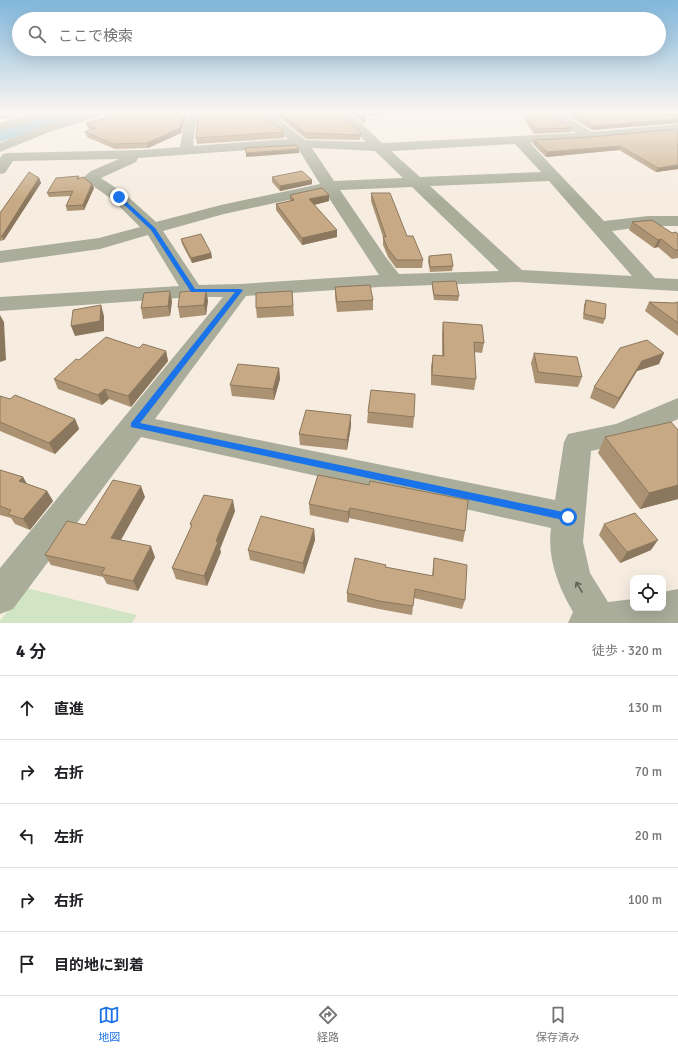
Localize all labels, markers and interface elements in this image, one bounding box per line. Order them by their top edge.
search box [12,12,666,56]
icon: search [26,23,48,45]
text: ここで検索 [58,27,133,45]
route end [110,188,128,206]
route start [559,508,577,526]
map controls [630,575,666,611]
button: locate [630,575,666,611]
one-way arrow [575,582,583,593]
text: 4 分 [16,641,46,662]
text: 徒歩 · 320 m [592,643,662,659]
icon: ahead [16,697,38,719]
text: 直進 [54,700,84,718]
text: 130 m [628,700,662,716]
icon: right [16,761,38,783]
text: 右折 [54,764,84,782]
text: 70 m [635,764,662,780]
icon: left [16,825,38,847]
text: 左折 [54,828,84,846]
text: 20 m [635,828,662,844]
icon: right [16,889,38,911]
text: 右折 [54,892,84,910]
text: 100 m [628,892,662,908]
icon: arrive [16,953,38,975]
text: 目的地に到着 [54,956,144,974]
tab: 地図 [98,1004,120,1044]
tab: 経路 [317,1004,339,1044]
tab: 保存済み [536,1004,580,1044]

